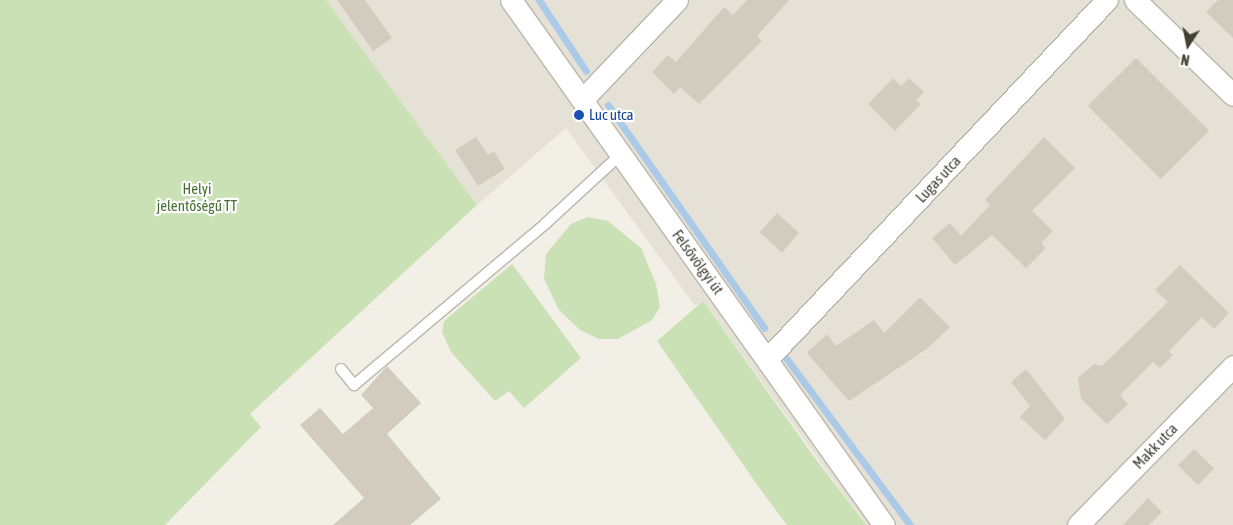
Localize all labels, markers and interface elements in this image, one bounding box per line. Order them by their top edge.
north arrow [1163,20,1213,70]
text: N [1180,51,1191,68]
place label: Luc utca [589,106,634,124]
marker: Luc utca [573,109,585,121]
street label: Lugas utca [912,152,964,206]
park label: Helyi jelentőségű TT [157,179,237,214]
street label: Felsővölgyi út [669,226,727,298]
street label: Makk utca [1129,420,1181,472]

